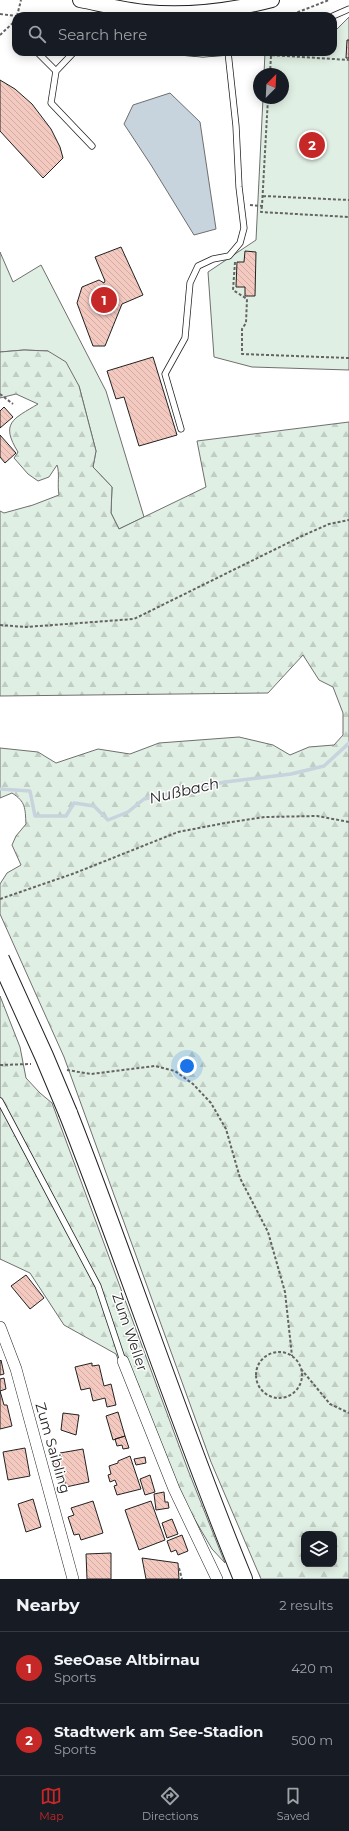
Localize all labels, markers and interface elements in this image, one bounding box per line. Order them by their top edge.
search box [12,12,337,56]
icon: search [26,23,48,45]
text: Search here [58,25,147,44]
north arrow [253,68,289,104]
pin: 2 [299,130,325,160]
pin: 1 [91,285,117,315]
water label: Nußbach [147,773,221,808]
your location [177,1056,197,1076]
street label: Zum Weller [108,1290,152,1374]
street label: Zum Saibling [31,1401,75,1495]
map controls [301,1531,337,1567]
button: layers [301,1531,337,1567]
text: Nearby [16,1595,80,1615]
text: 2 results [279,1597,333,1613]
text: SeeOase Altbirnau [54,1650,200,1669]
text: 1 [26,1660,32,1676]
text: 420 m [291,1660,333,1676]
text: Sports [54,1669,96,1685]
text: Stadtwerk am See-Stadion [54,1722,263,1741]
text: 2 [25,1732,33,1748]
text: 500 m [291,1732,333,1748]
text: Sports [54,1741,96,1757]
tab: Map [39,1785,64,1823]
tab: Directions [142,1785,198,1823]
tab: Saved [277,1785,310,1823]

